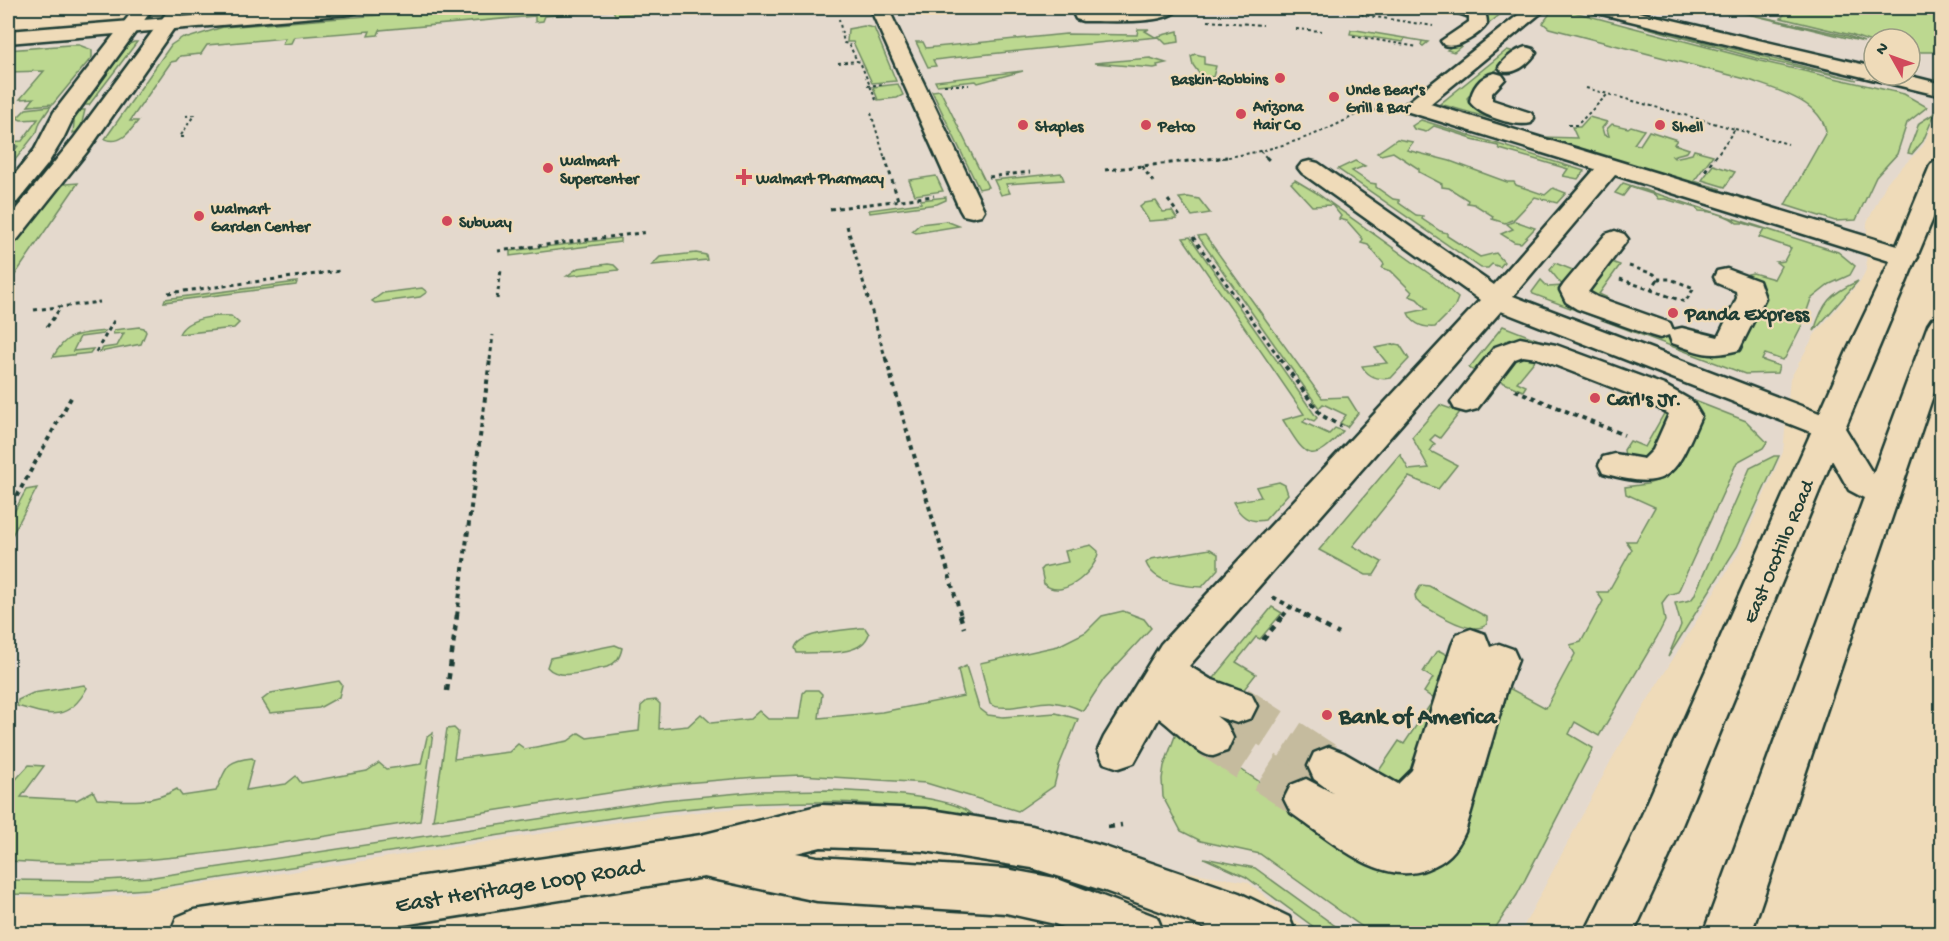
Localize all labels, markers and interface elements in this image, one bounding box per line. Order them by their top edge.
north arrow [1862,27,1922,87]
text: N [1873,39,1894,60]
marker: Baskin-Robbins [1273,71,1287,85]
place label: Baskin-Robbins [1170,72,1269,91]
place label: Uncle Bear's Grill & Bar [1346,82,1426,119]
marker: Uncle Bear's Grill & Bar [1327,90,1341,104]
place label: Arizona Hair Co [1252,99,1305,136]
marker: Arizona Hair Co [1234,107,1248,121]
marker: Staples [1016,118,1030,132]
marker: Petco [1139,118,1153,132]
marker: Shell [1653,118,1667,132]
place label: Staples [1035,119,1084,138]
place label: Petco [1157,119,1196,138]
place label: Shell [1672,119,1704,138]
place label: Walmart Supercenter [559,153,641,190]
marker: Walmart Supercenter [541,161,555,175]
marker: Walmart Pharmacy [737,170,751,184]
place label: Walmart Pharmacy [755,171,884,190]
place label: Walmart Garden Center [210,201,312,238]
marker: Walmart Garden Center [192,209,206,223]
marker: Subway [440,214,454,228]
place label: Subway [459,215,512,234]
place label: Panda Express [1684,305,1811,328]
marker: Panda Express [1666,306,1680,320]
place label: Carl's Jr. [1606,390,1682,413]
marker: Carl's Jr. [1588,391,1602,405]
street label: East Ocotillo Road [1740,475,1822,627]
place label: Bank of America [1338,704,1498,733]
marker: Bank of America [1320,708,1334,722]
street label: East Heritage Loop Road [393,853,648,921]

